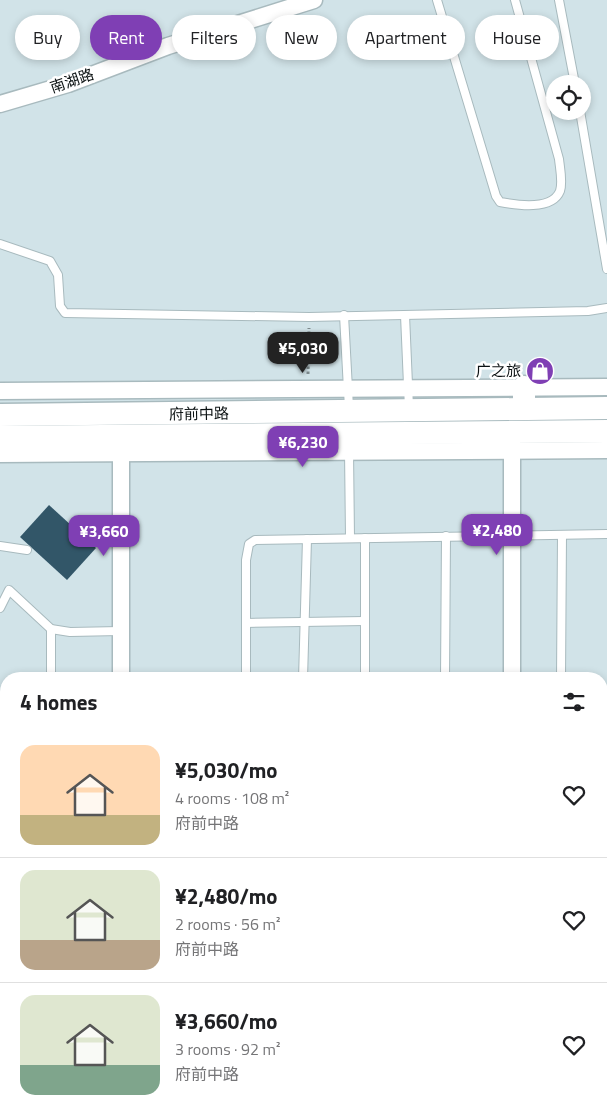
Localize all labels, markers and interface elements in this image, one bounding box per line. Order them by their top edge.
chip: Buy [15,15,80,60]
chip: Rent [90,15,162,60]
chip: Filters [172,15,256,60]
chip: New [266,15,337,60]
chip: Apartment [347,15,465,60]
chip: House [475,15,559,60]
street label: 南湖路 [47,62,97,99]
map controls [546,75,591,120]
button: locate [546,75,591,120]
pin: ¥5,030 [262,332,344,374]
text: ¥5,030 [278,336,328,360]
shop icon: 广之旅 [525,356,555,386]
place label: 广之旅 [476,359,521,382]
street label: 府前中路 [169,401,229,426]
pin: ¥6,230 [262,426,344,468]
text: ¥6,230 [278,430,328,454]
pin: ¥3,660 [63,514,145,557]
pin: ¥2,480 [456,514,538,556]
text: ¥2,480 [472,518,522,542]
text: ¥3,660 [79,519,129,543]
text: 4 homes [20,686,97,718]
icon: filters [560,688,588,716]
text: ¥5,030/mo [175,754,277,786]
icon: home [60,765,120,825]
icon: heart [560,781,588,809]
text: 4 rooms · 108 m² [175,786,289,810]
text: 府前中路 [175,811,239,835]
text: ¥2,480/mo [175,880,277,912]
icon: home [60,890,120,950]
icon: heart [560,906,588,934]
text: 2 rooms · 56 m² [175,912,280,936]
text: 府前中路 [175,937,239,961]
text: ¥3,660/mo [175,1005,277,1037]
icon: home [60,1015,120,1075]
icon: heart [560,1031,588,1059]
text: 3 rooms · 92 m² [175,1037,280,1061]
text: 府前中路 [175,1062,239,1086]

